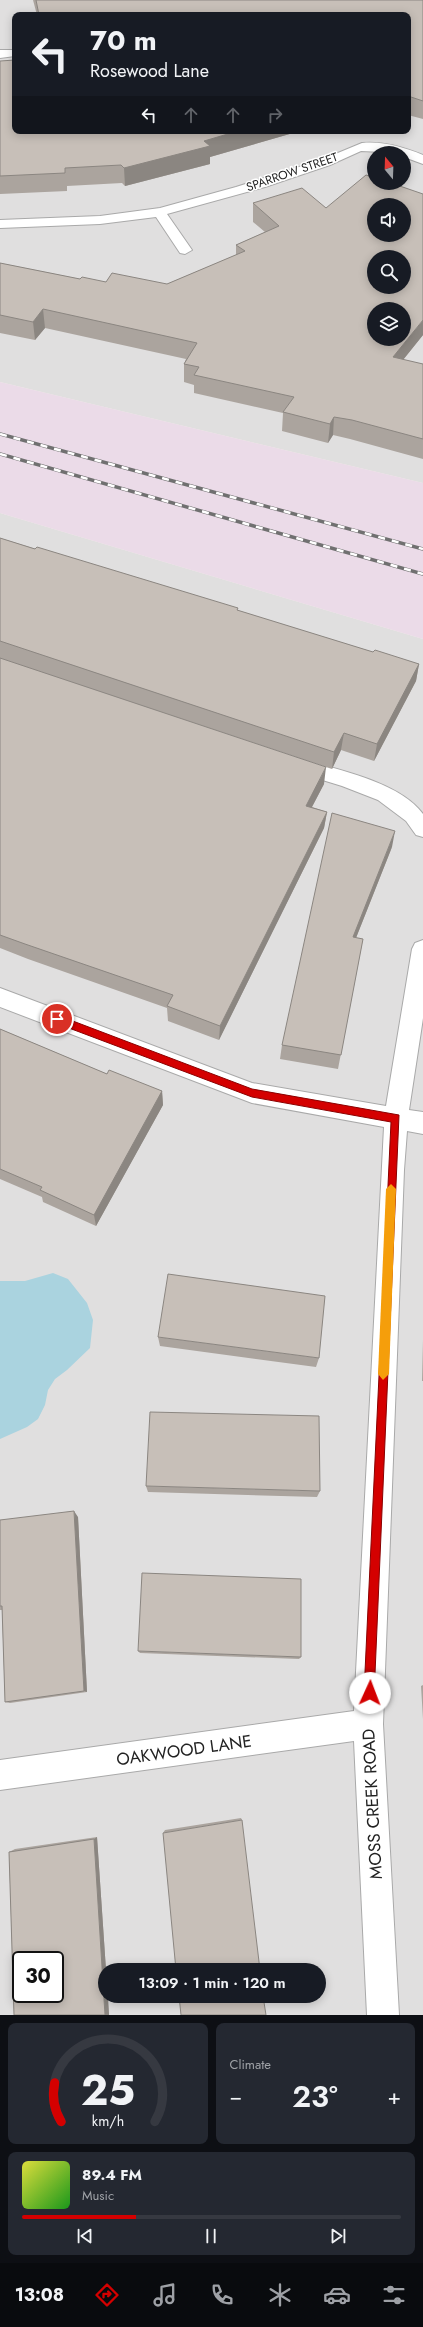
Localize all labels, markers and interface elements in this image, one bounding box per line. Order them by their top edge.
text: 70 m [90,20,157,61]
icon: left [24,28,76,80]
text: Rosewood Lane [90,58,209,84]
icon: left [138,104,160,126]
icon: ahead [180,104,202,126]
icon: ahead [222,104,244,126]
icon: right [264,104,286,126]
north arrow [367,146,411,190]
map controls [367,146,411,346]
street label: SPARROW STREET [244,148,341,196]
button: sound [367,198,411,242]
button: search [367,250,411,294]
button: layers [367,302,411,346]
pin [40,1002,74,1036]
icon: arrive [46,1008,68,1030]
position arrow [349,1672,391,1714]
street label: MOSS CREEK ROAD [356,1728,388,1880]
street label: OAKWOOD LANE [115,1729,253,1771]
speed limit sign: 30 [12,1951,64,2003]
text: 13:09 · 1 min · 120 m [138,1972,286,1994]
text: Climate [230,2055,271,2074]
text: 25 [81,2059,135,2120]
text: 23° [292,2075,338,2118]
text: − [230,2080,242,2112]
text: + [387,2080,401,2112]
text: km/h [92,2110,124,2130]
text: 89.4 FM [82,2164,142,2186]
text: Music [82,2186,114,2205]
icon: previous [74,2225,96,2247]
icon: pause [200,2225,222,2247]
icon: next [327,2225,349,2247]
icon: directions [93,2281,121,2309]
icon: music [151,2281,179,2309]
icon: phone [208,2281,236,2309]
icon: climate [266,2281,294,2309]
icon: car [323,2281,351,2309]
icon: filters [380,2281,408,2309]
text: 13:08 [15,2282,64,2308]

